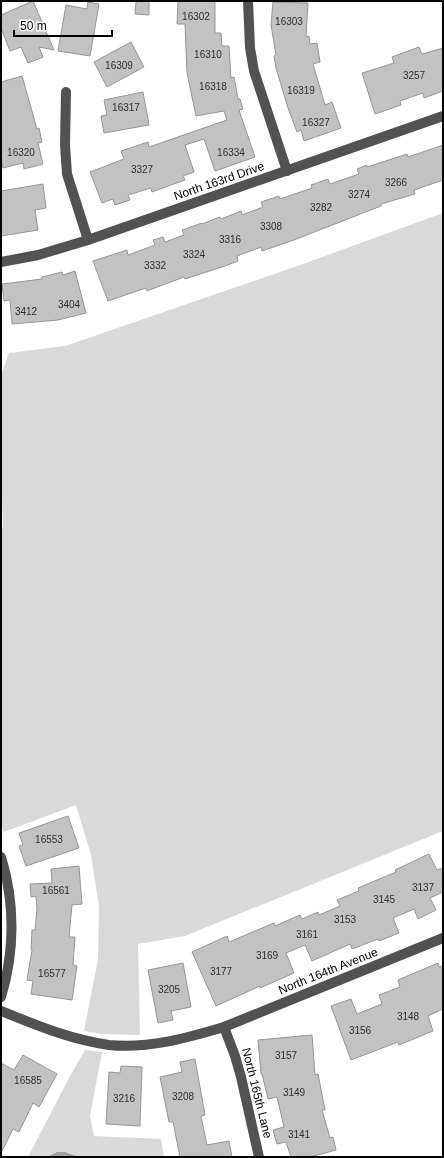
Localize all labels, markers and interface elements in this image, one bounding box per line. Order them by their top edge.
house number: 16302 [182,11,210,22]
scale bar [14,12,112,38]
house number: 16303 [275,16,303,27]
text: 50 m [20,19,47,33]
house number: 16310 [194,49,222,60]
house number: 16309 [105,60,133,71]
house number: 3257 [403,70,426,81]
house number: 16318 [199,81,227,92]
house number: 16319 [287,85,315,96]
house number: 16317 [112,102,140,113]
house number: 16327 [302,117,330,128]
house number: 16320 [7,147,35,158]
house number: 16334 [217,147,245,158]
street label: North 163rd Drive [172,159,266,203]
house number: 3327 [131,164,154,175]
house number: 3266 [385,177,408,188]
house number: 3274 [348,189,371,200]
house number: 3282 [310,202,333,213]
house number: 3308 [260,221,283,232]
house number: 3316 [219,234,242,245]
house number: 3324 [183,249,206,260]
house number: 3332 [144,260,167,271]
house number: 3404 [58,299,81,310]
house number: 3412 [15,306,38,317]
house number: 16553 [35,834,63,845]
house number: 3137 [412,882,435,893]
house number: 16561 [42,885,70,896]
house number: 3145 [373,894,396,905]
house number: 3153 [334,914,357,925]
house number: 3161 [296,929,319,940]
street label: North 164th Avenue [276,945,380,997]
house number: 3169 [256,950,279,961]
house number: 3177 [210,966,233,977]
house number: 16577 [38,968,66,979]
house number: 3205 [158,984,181,995]
house number: 3148 [397,1011,420,1022]
house number: 3156 [349,1025,372,1036]
street label: North 165th Lane [239,1046,275,1140]
house number: 3157 [275,1050,298,1061]
house number: 16585 [14,1075,42,1086]
house number: 3149 [283,1087,306,1098]
house number: 3208 [172,1091,195,1102]
house number: 3216 [113,1093,136,1104]
house number: 3141 [288,1129,311,1140]

